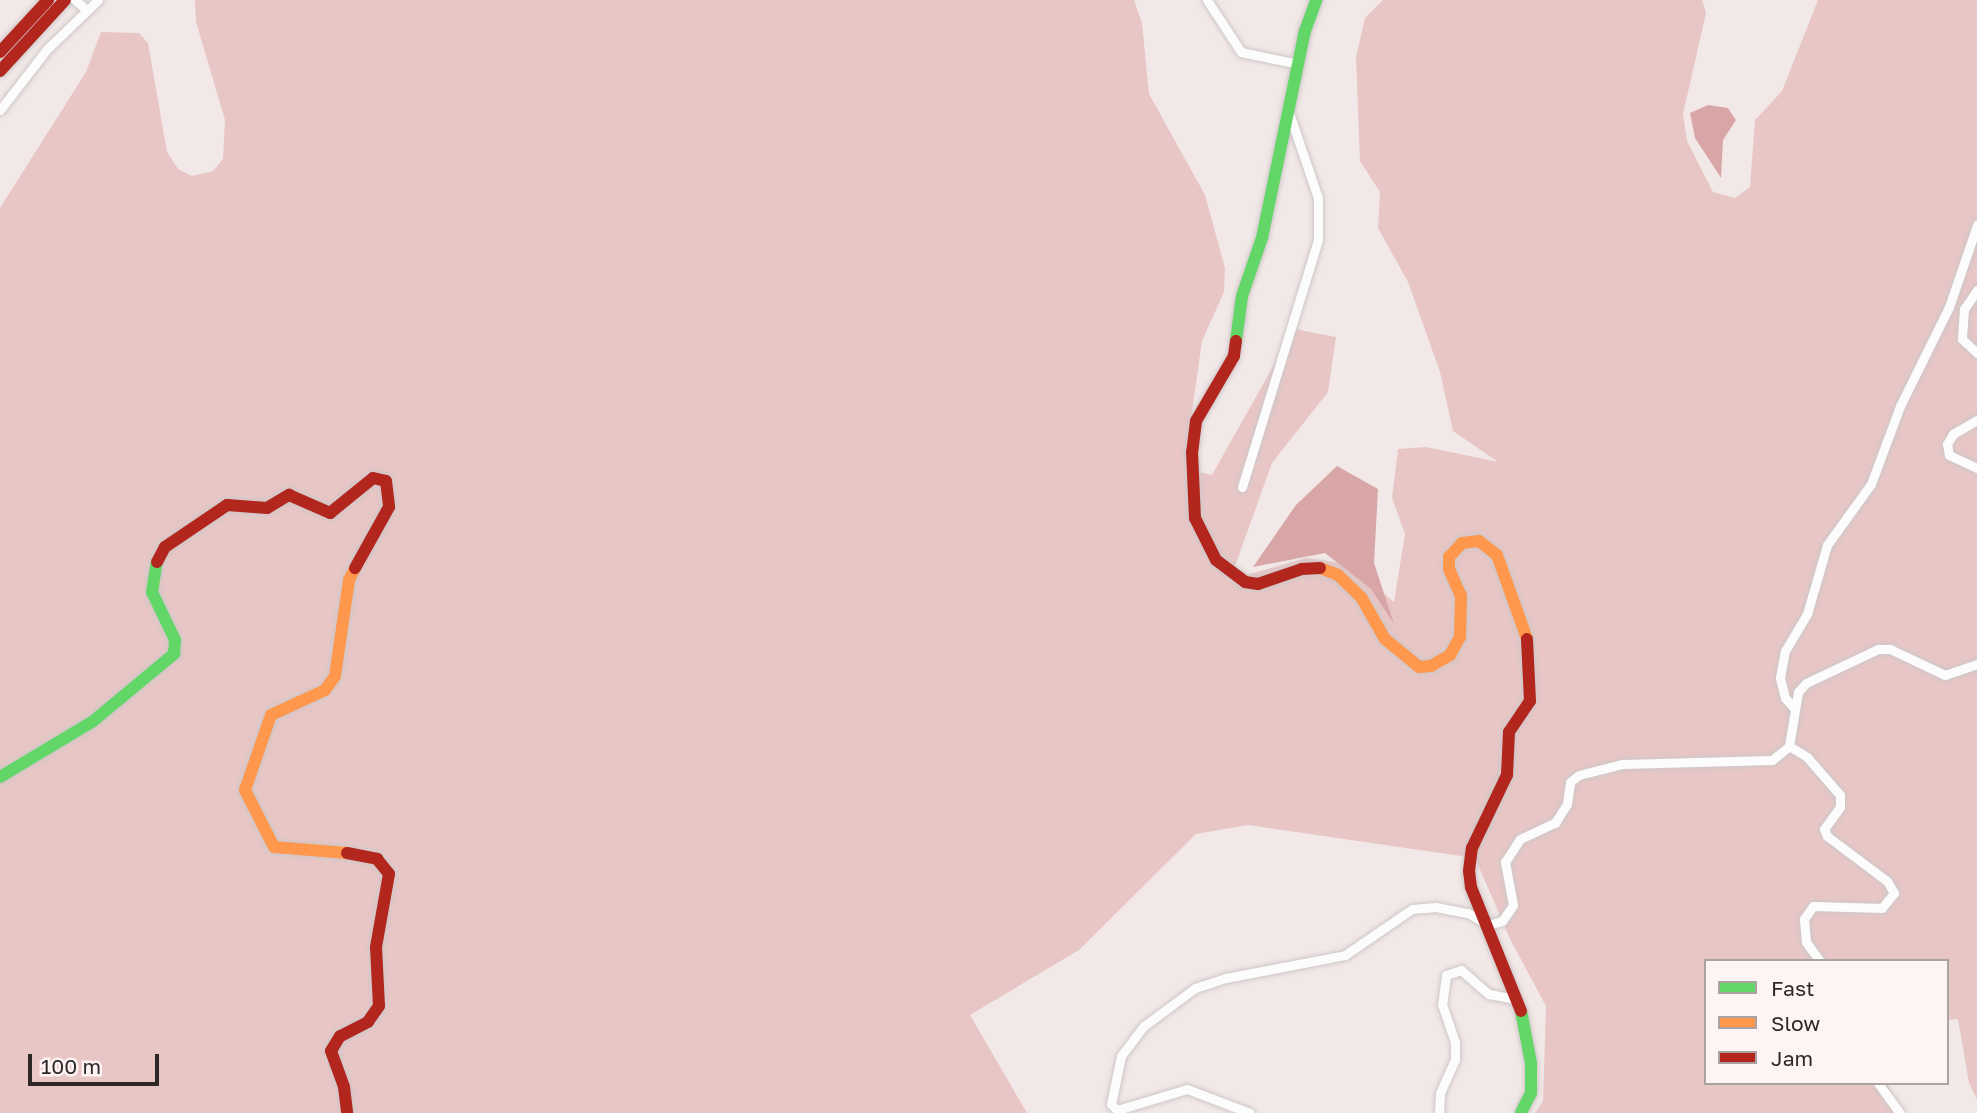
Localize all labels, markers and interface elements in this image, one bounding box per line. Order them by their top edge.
legend [1704,959,1949,1085]
text: Fast [1771,975,1814,1001]
text: Slow [1771,1010,1820,1036]
scale bar [32,1040,163,1084]
text: Jam [1771,1045,1813,1071]
text: 100 m [41,1053,101,1079]

